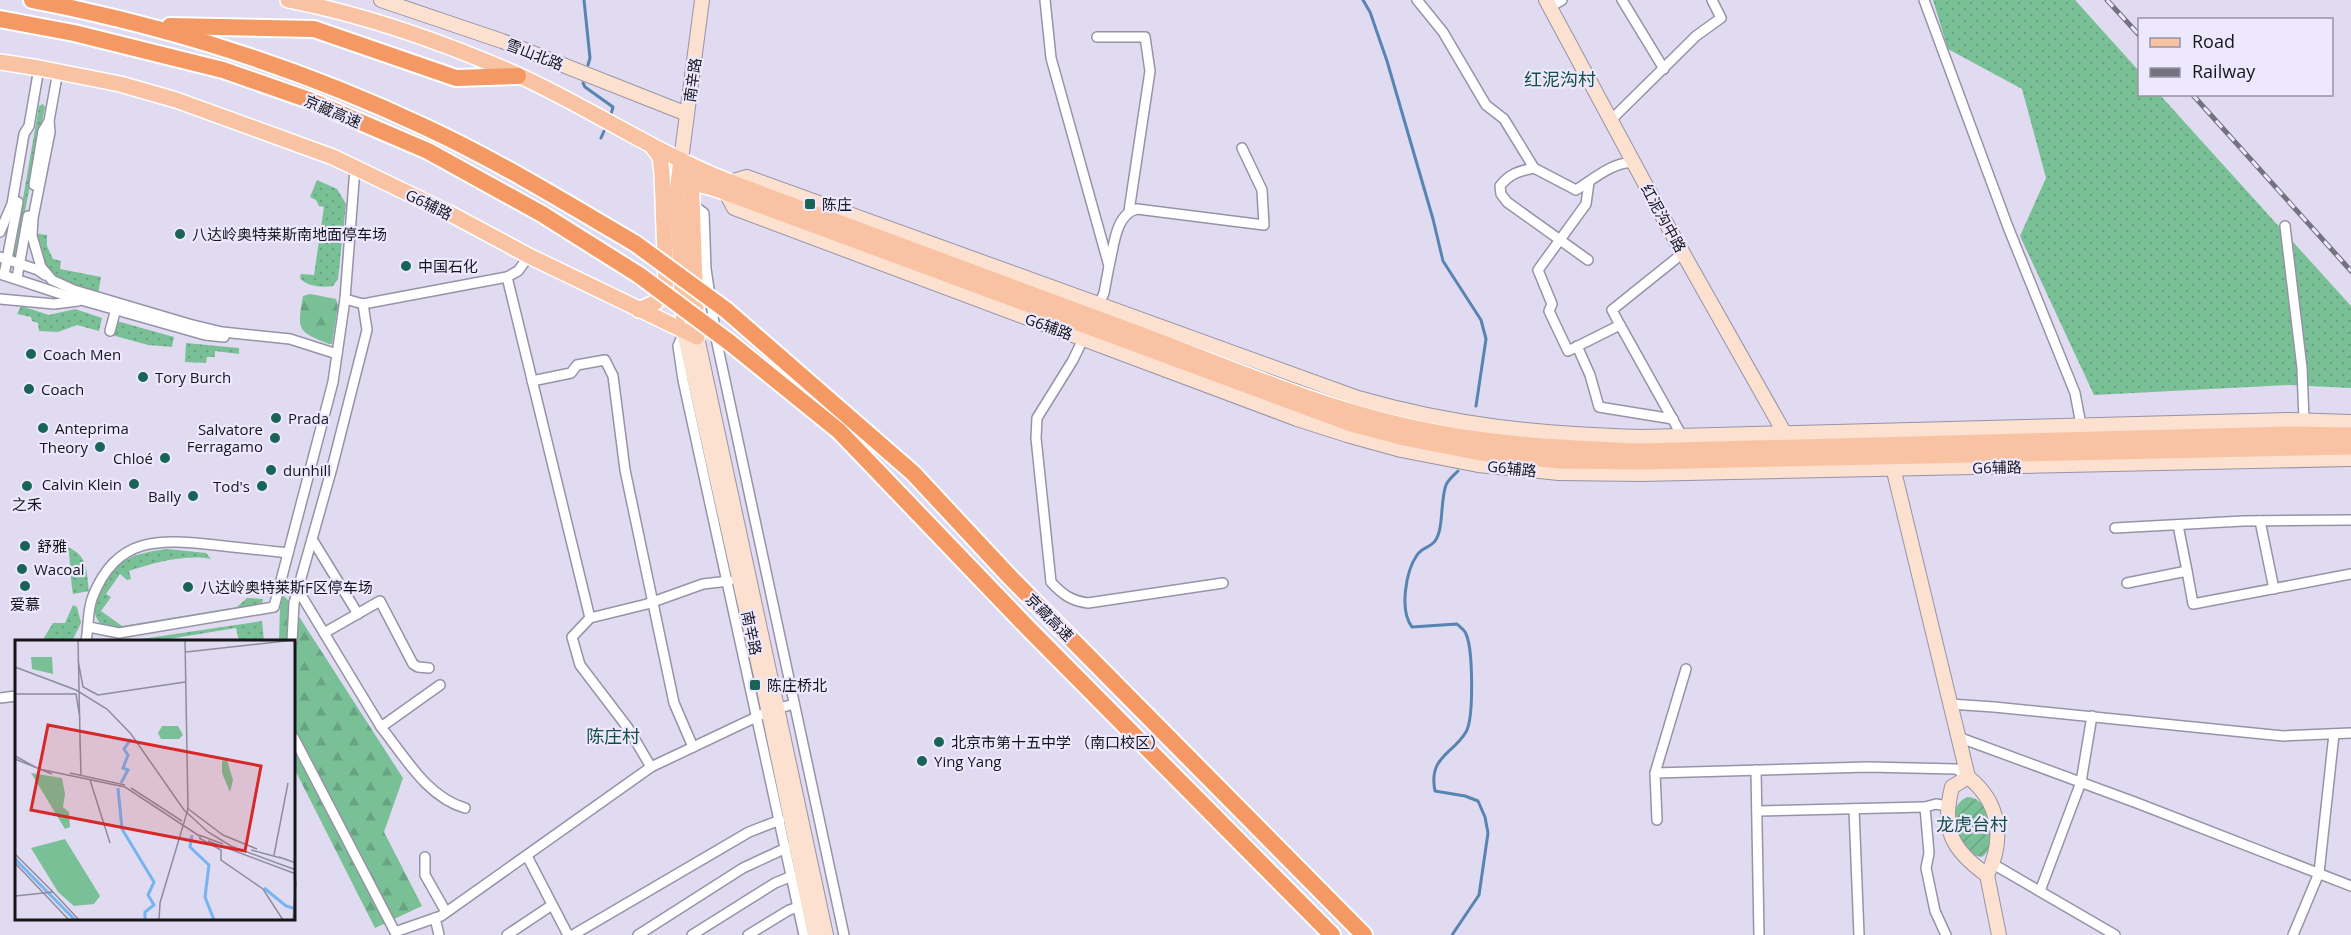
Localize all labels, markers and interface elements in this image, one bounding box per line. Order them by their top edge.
legend [2138,18,2333,96]
text: Road [2192,29,2235,53]
street label: 雪山北路 [503,34,567,74]
street label: 南辛路 [679,56,705,104]
text: Railway [2192,59,2256,83]
district label: 红泥沟村 [1524,67,1596,91]
street label: 京藏高速 [301,90,365,132]
street label: 红泥沟中路 [1637,180,1691,256]
street label: G6辅路 [402,184,456,224]
place label: 陈庄 [822,194,852,214]
marker: 陈庄 [803,197,817,211]
place label: 八达岭奥特莱斯南地面停车场 [192,224,387,244]
marker: 八达岭奥特莱斯南地面停车场 [173,227,187,241]
place label: 中国石化 [418,256,478,276]
marker: 中国石化 [399,259,413,273]
street label: G6辅路 [1022,308,1076,344]
place label: Coach Men [43,344,121,364]
marker: Coach Men [24,347,38,361]
place label: Tory Burch [155,367,231,387]
marker: Tory Burch [136,370,150,384]
place label: Coach [41,379,84,399]
marker: Coach [22,382,36,396]
place label: Prada [288,408,329,428]
marker: Prada [269,411,283,425]
place label: Anteprima [55,418,129,438]
place label: Salvatore Ferragamo [187,419,263,456]
marker: Anteprima [36,421,50,435]
marker: Salvatore Ferragamo [268,431,282,445]
place label: Theory [39,437,88,457]
marker: Theory [93,440,107,454]
place label: Chloé [113,448,153,468]
marker: Chloé [158,451,172,465]
street label: G6辅路 [1486,455,1538,481]
street label: G6辅路 [1972,457,2022,477]
place label: dunhill [283,460,331,480]
marker: dunhill [264,463,278,477]
place label: Calvin Klein [42,474,122,494]
place label: Tod's [213,476,250,496]
marker: Calvin Klein [127,477,141,491]
marker: 之禾 [20,479,34,493]
marker: Tod's [255,479,269,493]
place label: Bally [148,486,181,506]
marker: Bally [186,489,200,503]
place label: 之禾 [12,494,42,514]
place label: 舒雅 [37,536,67,556]
marker: 舒雅 [18,539,32,553]
place label: Wacoal [34,559,85,579]
marker: Wacoal [15,562,29,576]
place label: 八达岭奥特莱斯F区停车场 [200,577,373,597]
marker: 爱慕 [18,579,32,593]
marker: 八达岭奥特莱斯F区停车场 [181,580,195,594]
street label: 京藏高速 [1022,589,1078,645]
place label: 爱慕 [10,594,40,614]
street label: 南辛路 [738,609,766,657]
inset map [15,640,296,920]
place label: 陈庄桥北 [767,675,827,695]
marker: 陈庄桥北 [748,678,762,692]
district label: 陈庄村 [586,724,640,748]
place label: 北京市第十五中学 （南口校区） [951,732,1165,752]
marker: 北京市第十五中学 （南口校区） [932,735,946,749]
place label: Ying Yang [934,751,1001,771]
marker: Ying Yang [915,754,929,768]
district label: 龙虎台村 [1936,812,2008,836]

